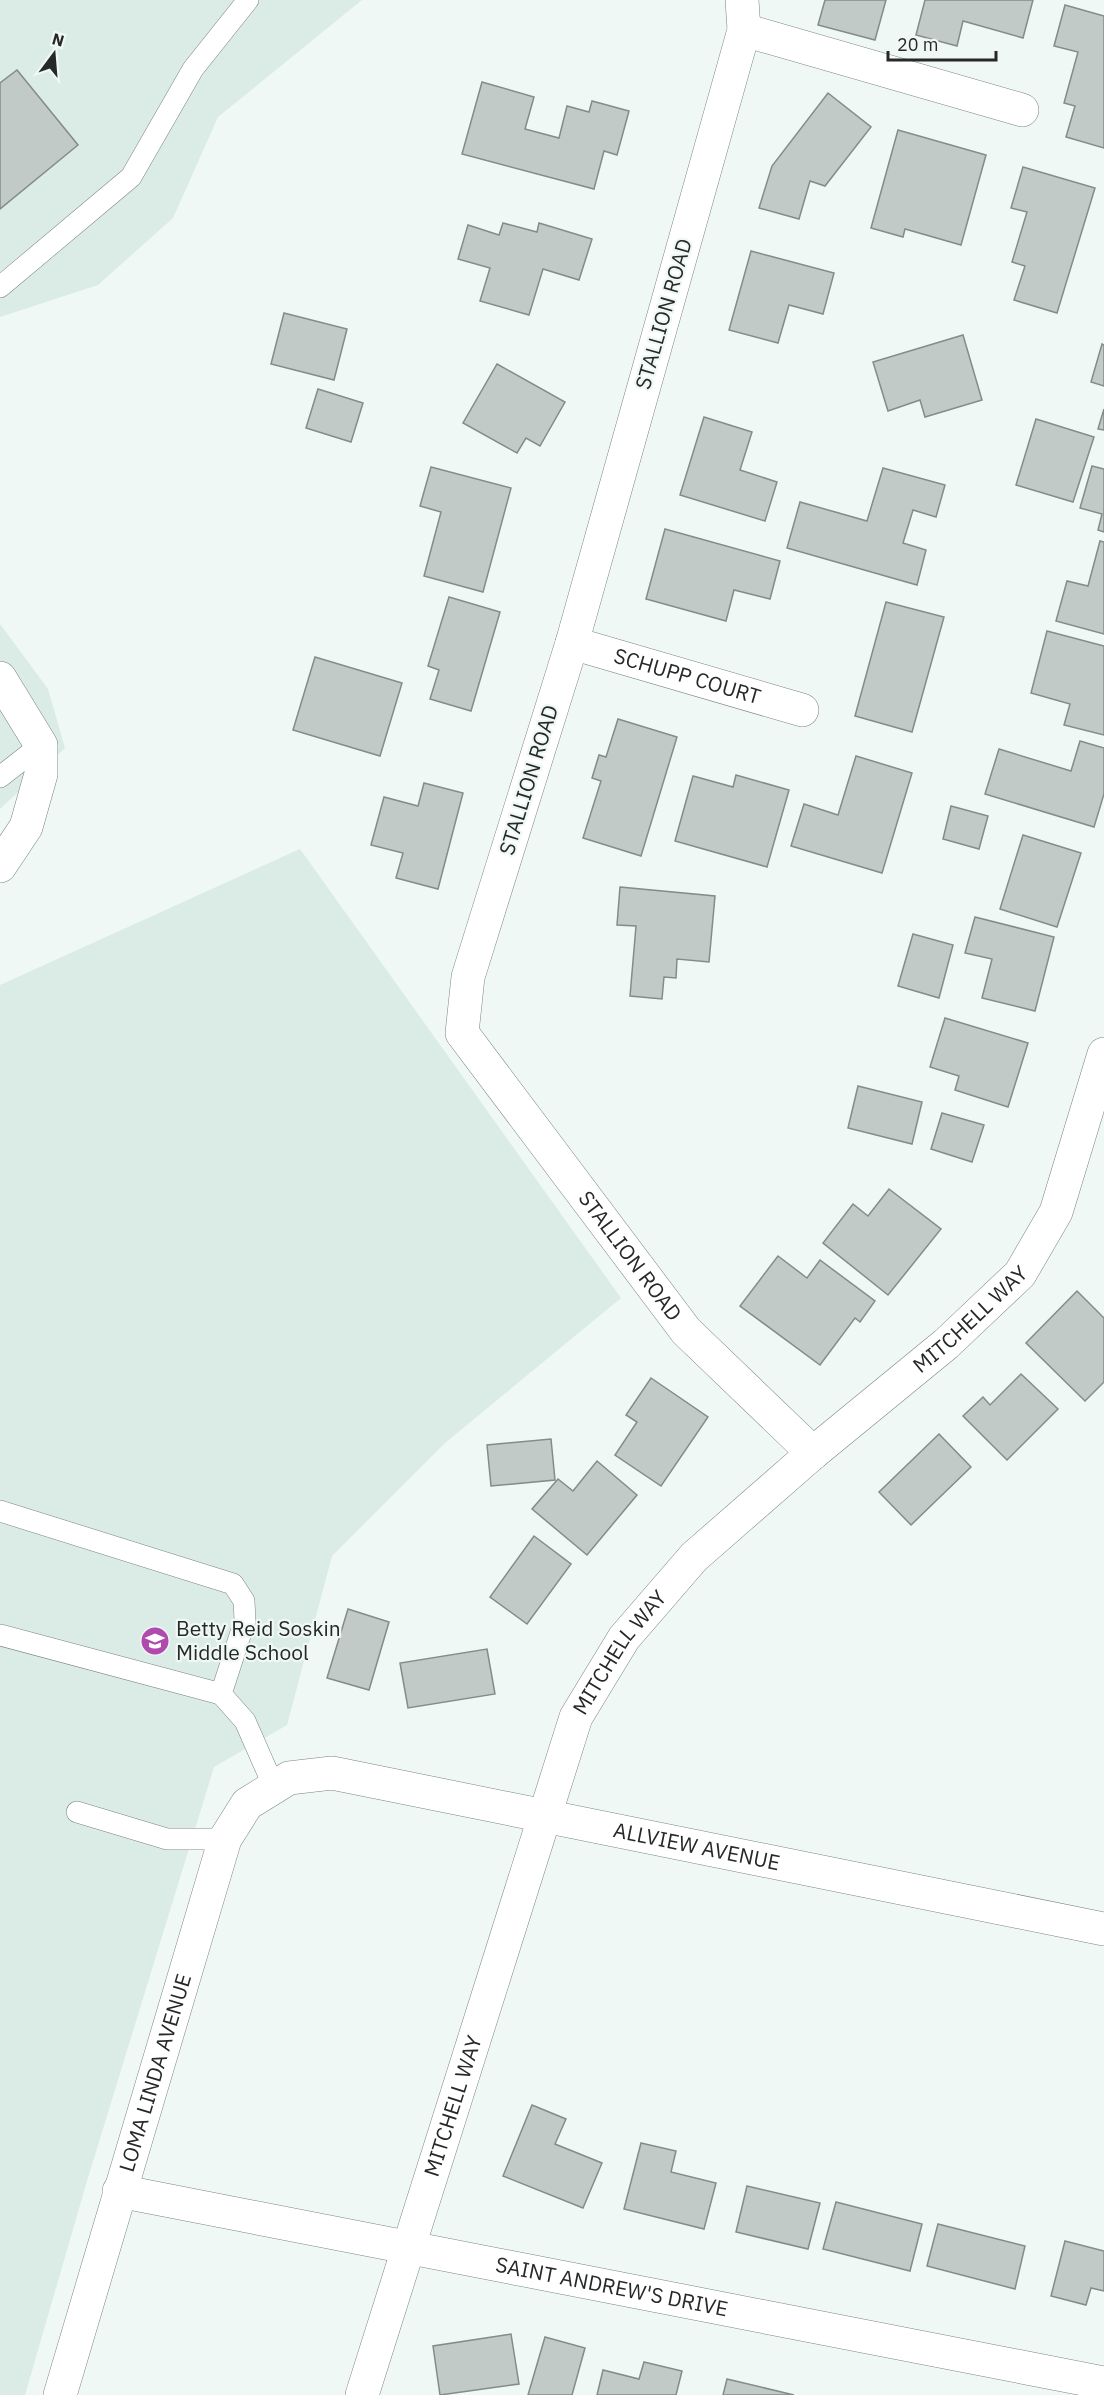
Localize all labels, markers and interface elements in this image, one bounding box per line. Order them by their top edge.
north arrow [24,24,84,84]
scale bar [888,24,996,62]
text: N [50,28,66,51]
text: 20 m [897,33,939,56]
street label: STALLION ROAD [628,235,698,392]
street label: SCHUPP COURT [611,641,764,710]
street label: STALLION ROAD [492,701,564,858]
street label: STALLION ROAD [573,1185,688,1326]
street label: MITCHELL WAY [907,1259,1034,1379]
street label: MITCHELL WAY [566,1583,673,1720]
place label: Betty Reid Soskin Middle School [176,1614,341,1666]
school or university icon: Betty Reid Soskin Middle School [139,1625,171,1657]
street label: ALLVIEW AVENUE [611,1815,783,1876]
street label: LOMA LINDA AVENUE [112,1970,197,2175]
street label: MITCHELL WAY [417,2031,488,2180]
street label: SAINT ANDREW'S DRIVE [493,2250,731,2322]

